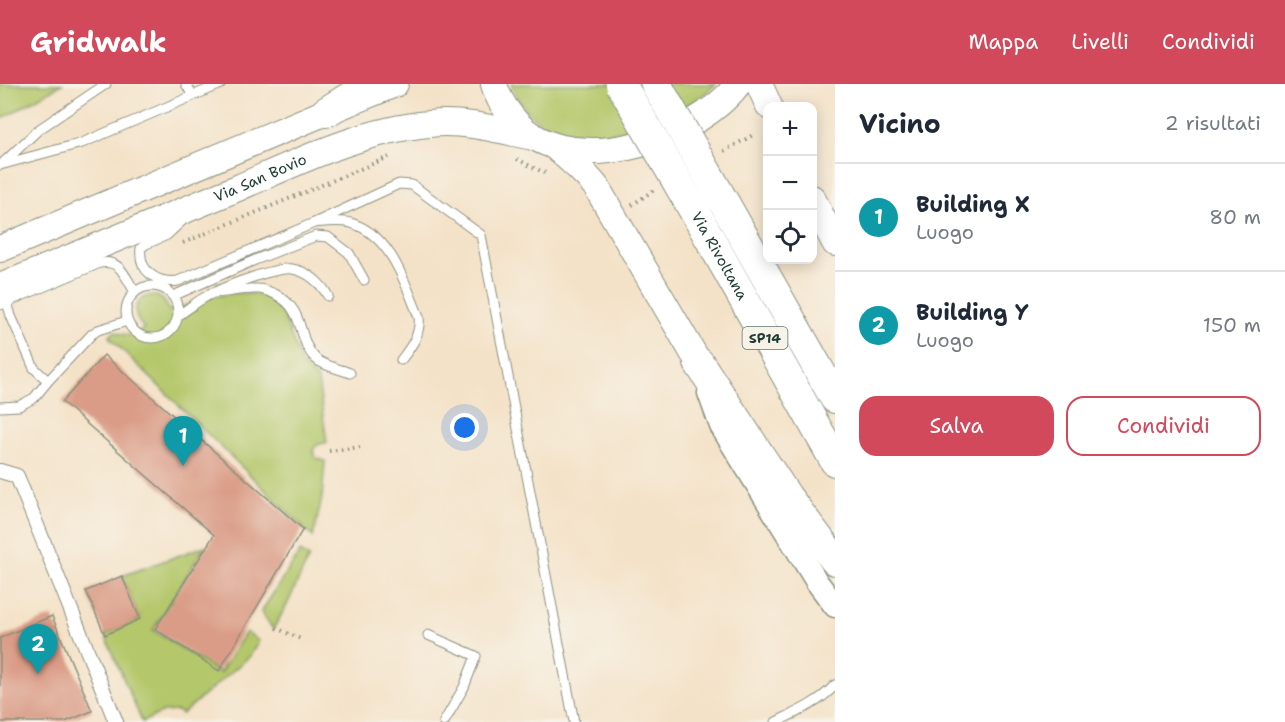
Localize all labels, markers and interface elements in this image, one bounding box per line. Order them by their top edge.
text: Gridwalk [30,23,167,61]
text: Mappa [968,28,1038,56]
text: Livelli [1071,28,1129,56]
text: Condividi [1162,28,1255,56]
map controls [763,102,817,264]
button: + [763,102,817,156]
text: Vicino [859,106,941,141]
text: 2 risultati [1165,110,1261,136]
street label: Via San Bovio [211,149,310,207]
button: − [763,156,817,210]
text: Building X [916,190,1030,219]
text: 1 [874,204,883,230]
text: 80 m [1209,204,1261,230]
street label: Via Rivoltana [687,208,753,304]
button: locate [763,210,817,264]
text: Luogo [916,219,974,245]
text: Building Y [916,298,1029,327]
text: 2 [872,312,886,338]
text: 150 m [1203,312,1261,338]
road number: SP14 [742,327,788,349]
text: Luogo [916,327,974,353]
button: Salva [859,396,1054,456]
button: Condividi [1066,396,1261,456]
your location [450,413,479,442]
pin: 1 [164,416,202,466]
pin: 2 [18,624,57,674]

